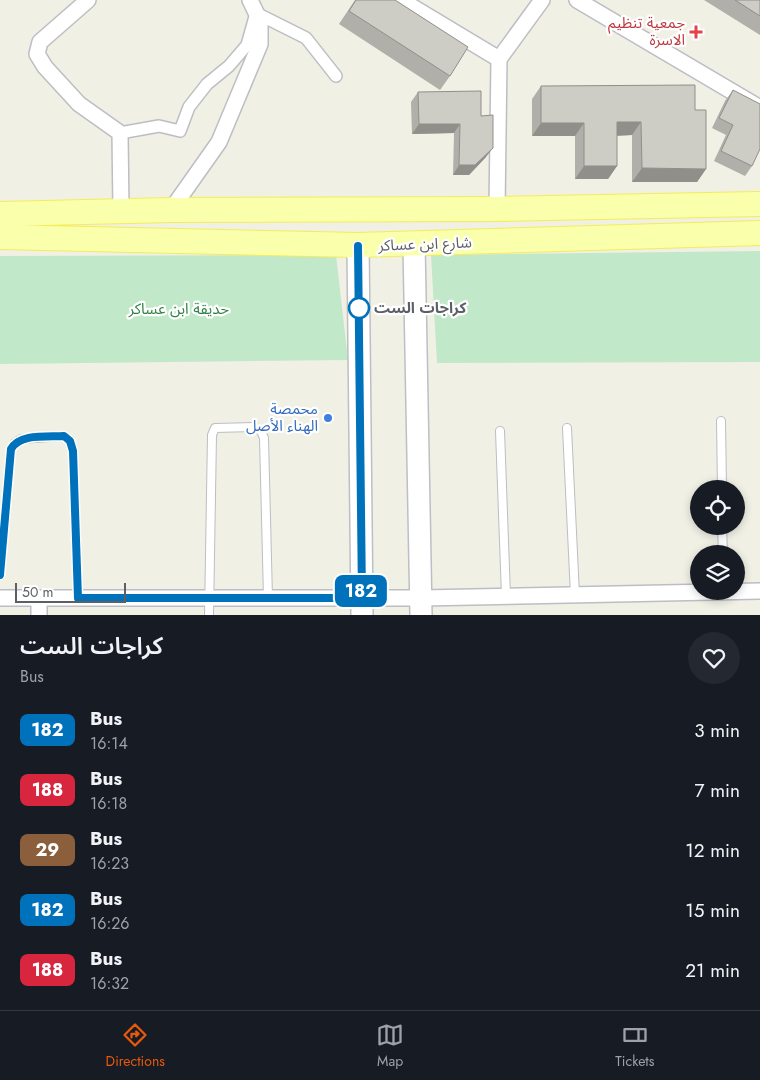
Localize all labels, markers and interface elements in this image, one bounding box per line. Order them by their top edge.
place label: جمعية تنظيم الاسرة [608,12,685,51]
marker: جمعية تنظيم الاسرة [689,25,703,39]
street label: شارع ابن عساكر [377,231,472,258]
marker: كراجات الست [348,297,370,319]
place label: كراجات الست [374,297,467,319]
park label: حديقة ابن عساكر [128,298,229,320]
place label: محمصة الهناء الأصل [246,398,318,437]
marker: محمصة الهناء الأصل [322,412,334,424]
map controls [690,480,745,600]
button: locate [690,480,745,535]
button: layers [690,545,745,600]
line badge: 182 [332,575,390,607]
text: 182 [345,578,377,604]
scale bar [15,580,126,603]
text: 50 m [22,582,53,602]
text: كراجات الست [20,628,163,663]
button: heart [688,632,740,684]
text: Bus [20,665,44,688]
text: Bus [90,705,122,732]
text: 182 [31,717,64,743]
text: 3 min [694,717,740,744]
text: 16:14 [90,732,128,755]
text: Bus [90,765,122,792]
text: 188 [32,777,63,803]
text: 7 min [695,777,740,804]
text: 16:18 [90,792,127,815]
text: Bus [90,825,122,852]
text: 29 [36,837,59,863]
text: 12 min [685,837,740,864]
text: 16:23 [90,852,129,875]
text: Bus [90,885,122,912]
text: 182 [31,897,64,923]
text: 15 min [685,897,740,924]
text: 16:26 [90,912,130,935]
text: Bus [90,945,122,972]
text: 188 [32,957,63,983]
text: 21 min [685,957,740,984]
text: 16:32 [90,972,129,995]
tab: Directions [106,1021,165,1071]
tab: Map [376,1021,404,1071]
tab: Tickets [615,1021,654,1071]

